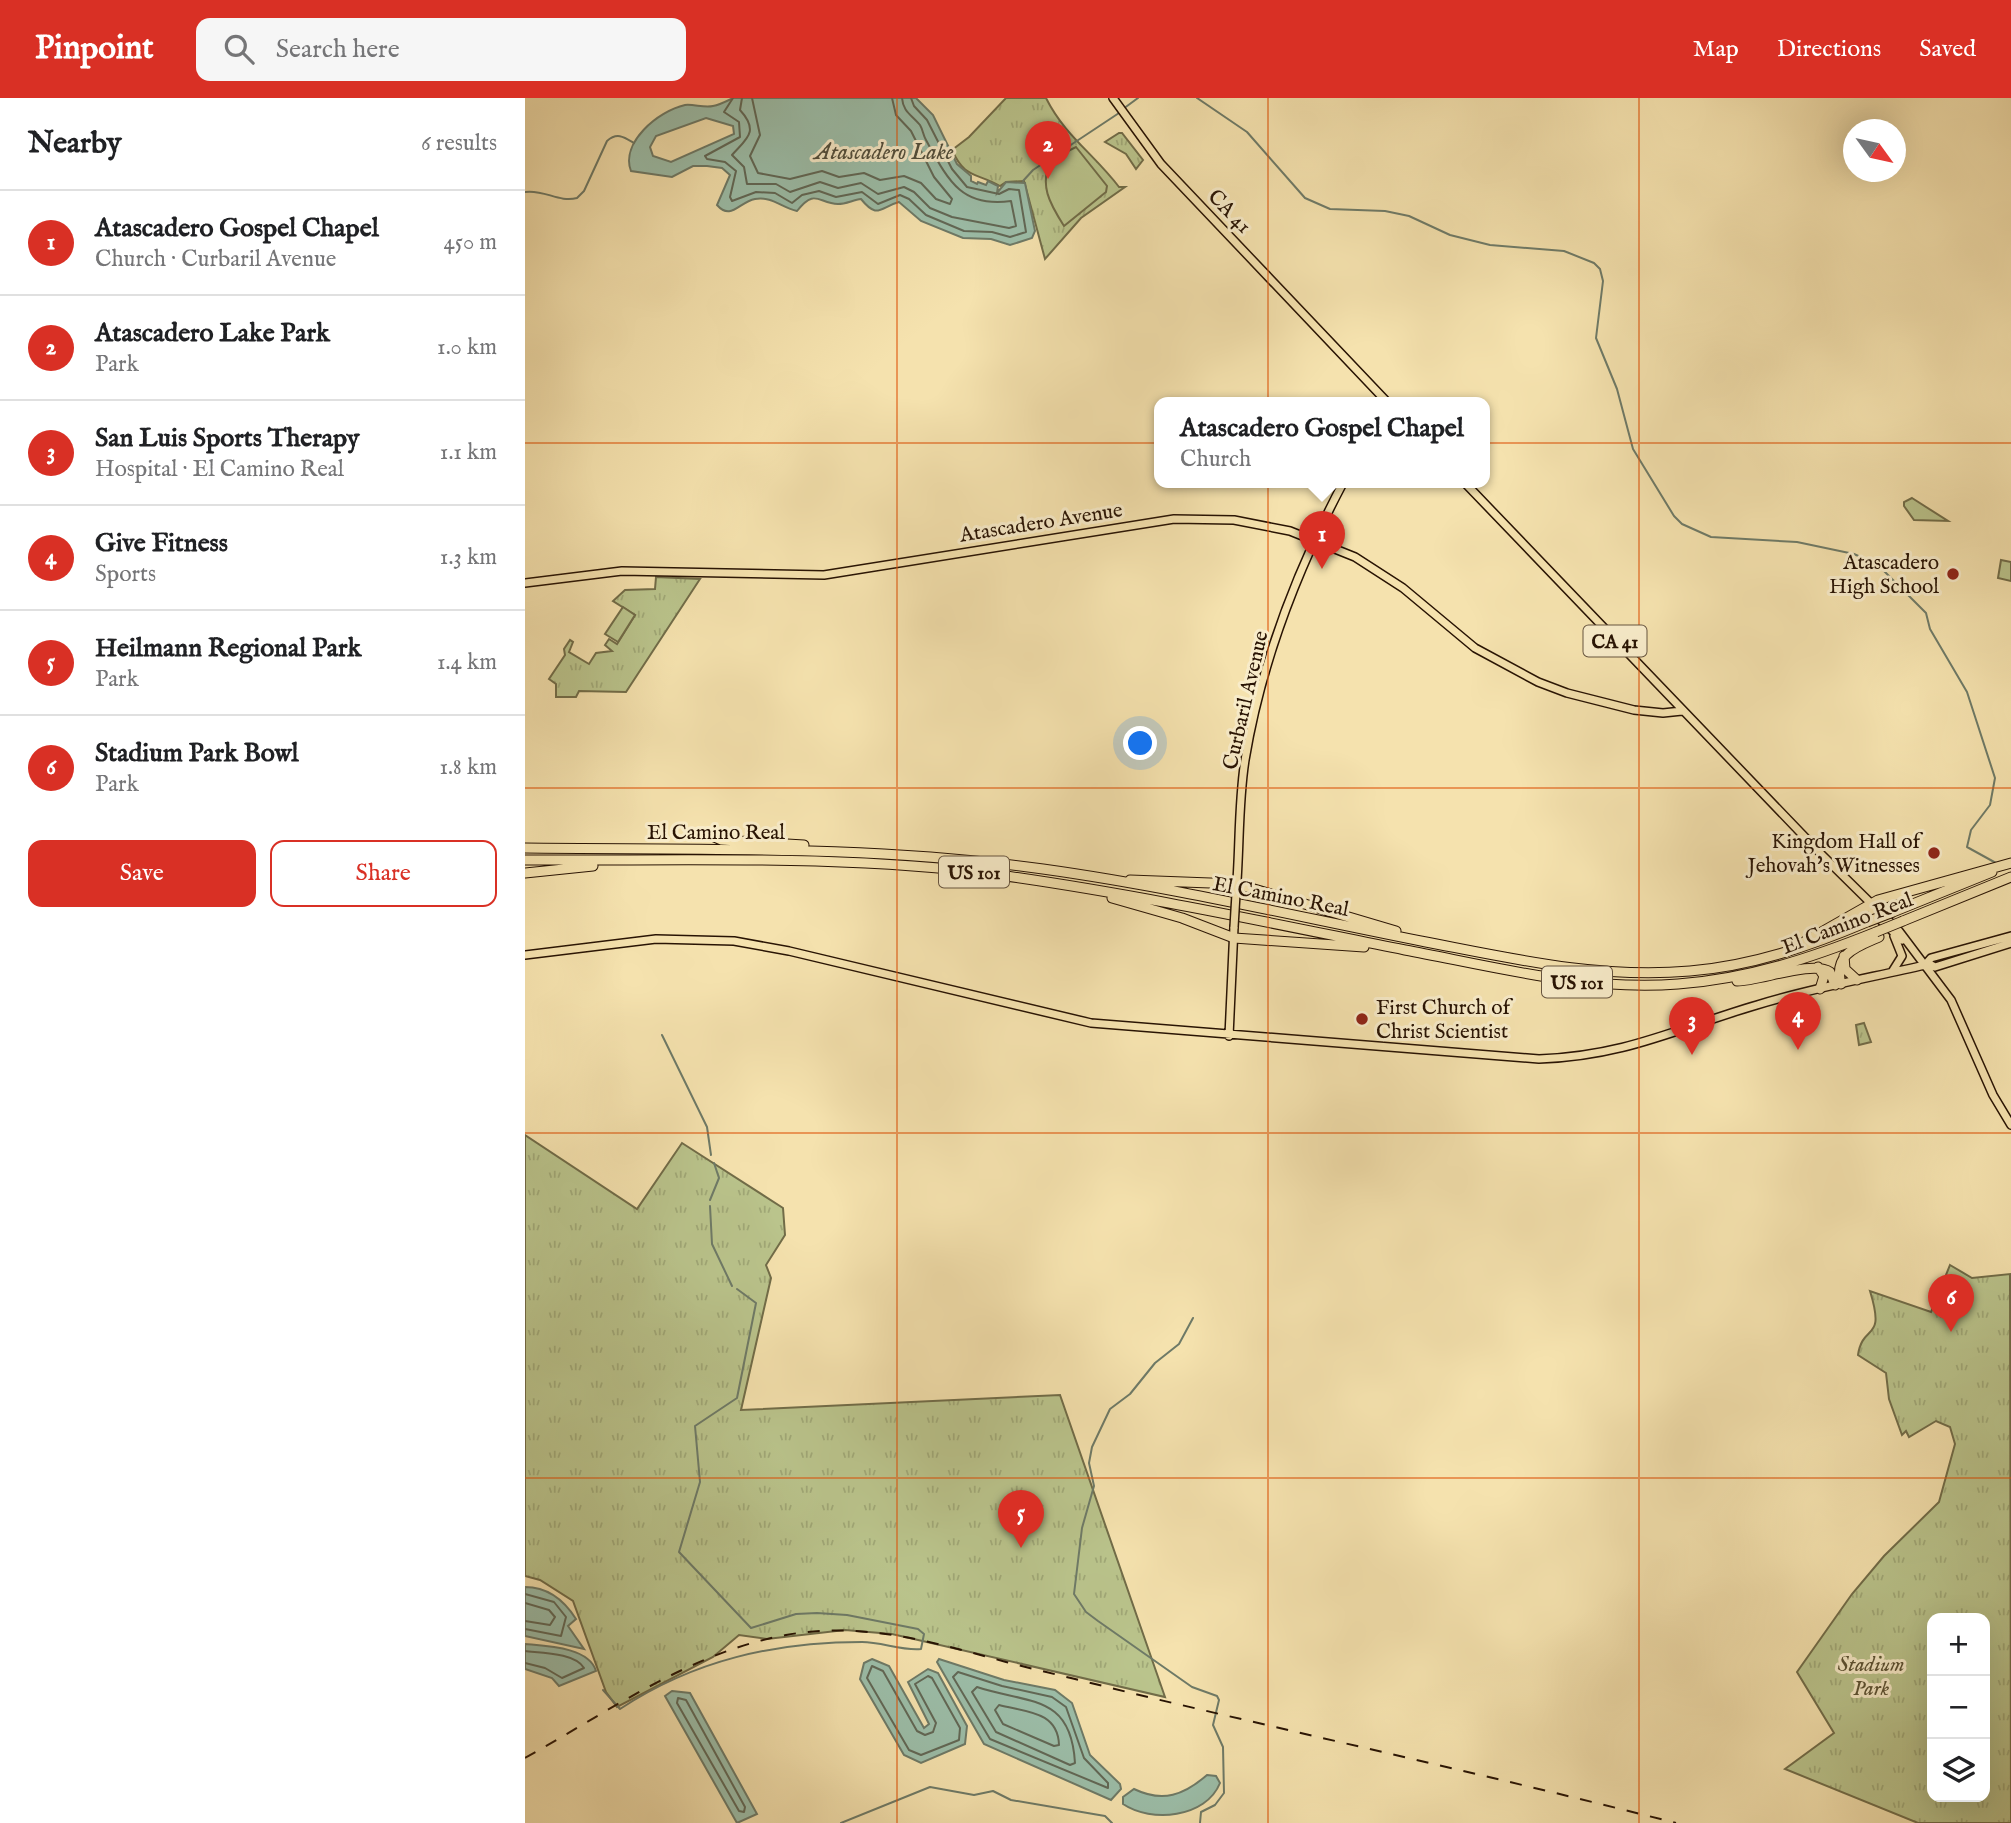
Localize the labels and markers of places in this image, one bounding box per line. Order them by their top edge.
pin: 2 [1025,121,1071,179]
pin: 1 [1299,511,1345,569]
place label: Atascadero High School [1829,550,1939,601]
marker: Atascadero High School [1945,566,1961,582]
place label: Kingdom Hall of Jehovah's Witnesses [1746,829,1923,880]
marker: Kingdom Hall of Jehovah's Witnesses [1926,845,1942,861]
pin: 4 [1775,992,1821,1050]
place label: First Church of Christ Scientist [1376,995,1514,1046]
pin: 3 [1669,997,1715,1055]
marker: First Church of Christ Scientist [1354,1011,1370,1027]
pin: 6 [1928,1274,1974,1332]
pin: 5 [998,1490,1044,1548]

